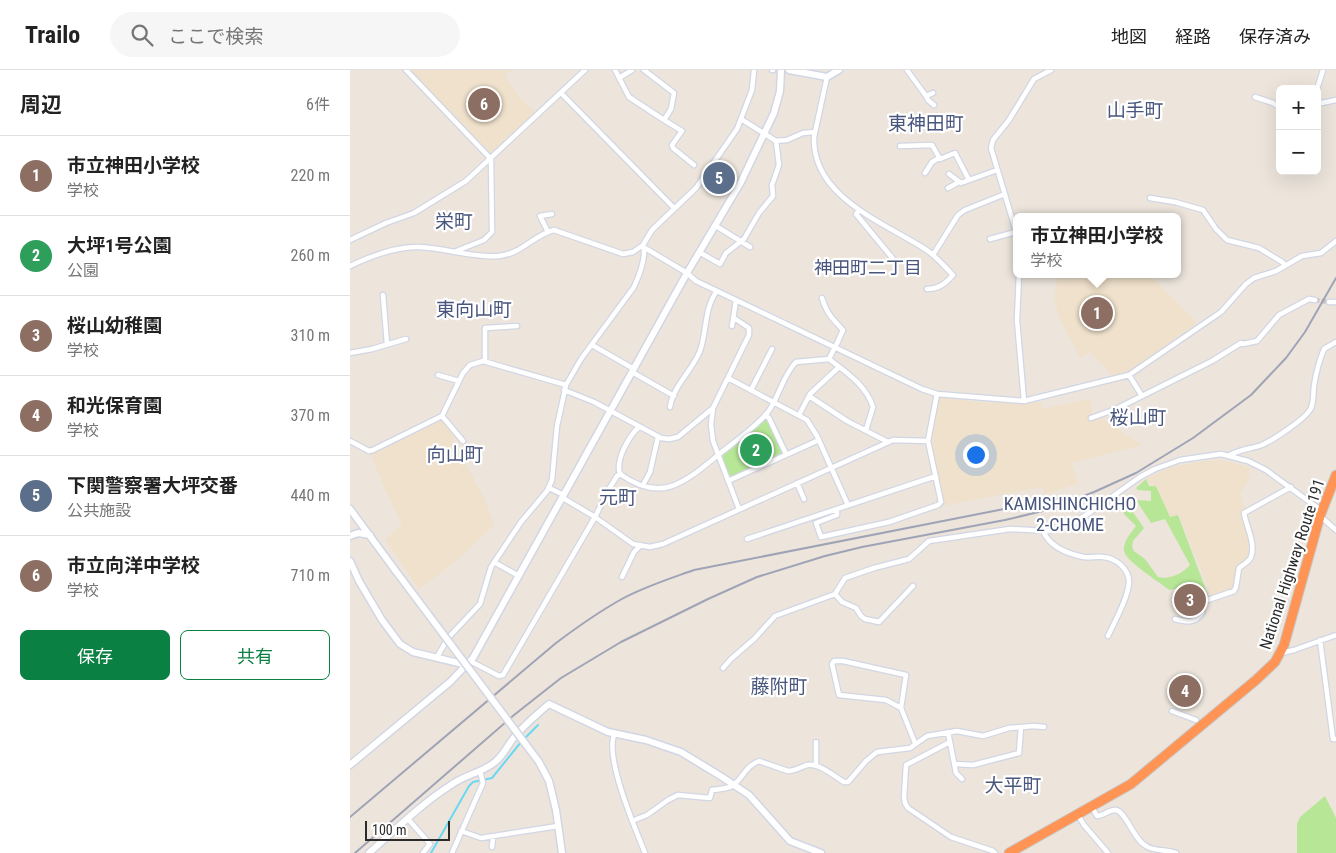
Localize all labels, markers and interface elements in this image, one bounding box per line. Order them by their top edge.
search box [110,12,460,57]
text: Trailo [25,21,80,49]
icon: search [128,21,156,49]
text: ここで検索 [168,25,263,48]
text: 地図 [1111,26,1147,47]
text: 経路 [1175,26,1211,47]
text: 保存済み [1239,26,1311,47]
pin: 6 [468,85,500,123]
map controls [1276,85,1321,175]
button: + [1276,85,1321,130]
text: 周辺 [20,93,62,117]
text: 6件 [306,95,330,114]
district label: 山手町 [1106,99,1164,122]
district label: 東神田町 [888,112,964,135]
button: − [1276,130,1321,175]
text: 市立神田小学校 [67,154,200,177]
pin: 5 [703,159,735,197]
text: 1 [32,166,40,185]
text: 220 m [291,166,330,185]
text: 学校 [67,181,99,200]
district label: 栄町 [435,210,473,233]
popup [1013,213,1181,278]
text: 市立神田小学校 [1030,224,1164,247]
text: 大坪1号公園 [67,234,172,257]
text: 2 [32,246,40,265]
text: 260 m [291,246,330,265]
text: 学校 [1030,251,1063,270]
district label: 神田町二丁目 [814,257,922,278]
text: 公園 [67,261,99,280]
pin: 1 [1081,294,1113,332]
district label: 東向山町 [436,298,512,321]
text: 桜山幼稚園 [67,314,162,337]
text: 3 [32,326,40,345]
text: 310 m [291,326,330,345]
text: 学校 [67,341,99,360]
text: 和光保育園 [67,394,162,417]
text: 4 [32,406,40,425]
text: 370 m [291,406,330,425]
district label: 桜山町 [1109,406,1167,429]
text: 学校 [67,421,99,440]
pin: 2 [740,431,772,469]
your location [963,442,989,468]
district label: 向山町 [426,443,484,466]
text: 下関警察署大坪交番 [67,474,238,497]
street label: National Highway Route 191 [1255,476,1329,652]
text: 5 [32,486,40,505]
text: 440 m [291,486,330,505]
district label: 元町 [599,486,637,509]
district label: KAMISHINCHICHO 2-CHOME [1004,493,1136,535]
text: 公共施設 [67,501,131,520]
text: 市立向洋中学校 [67,554,200,577]
text: 6 [32,566,40,585]
text: 710 m [291,566,330,585]
text: 学校 [67,581,99,600]
pin: 3 [1174,581,1206,619]
button: 保存 [20,630,170,680]
button: 共有 [180,630,330,680]
pin: 4 [1169,672,1201,710]
district label: 藤附町 [750,675,808,698]
district label: 大平町 [984,774,1042,797]
scale bar [365,818,450,841]
text: 100 m [372,822,407,838]

